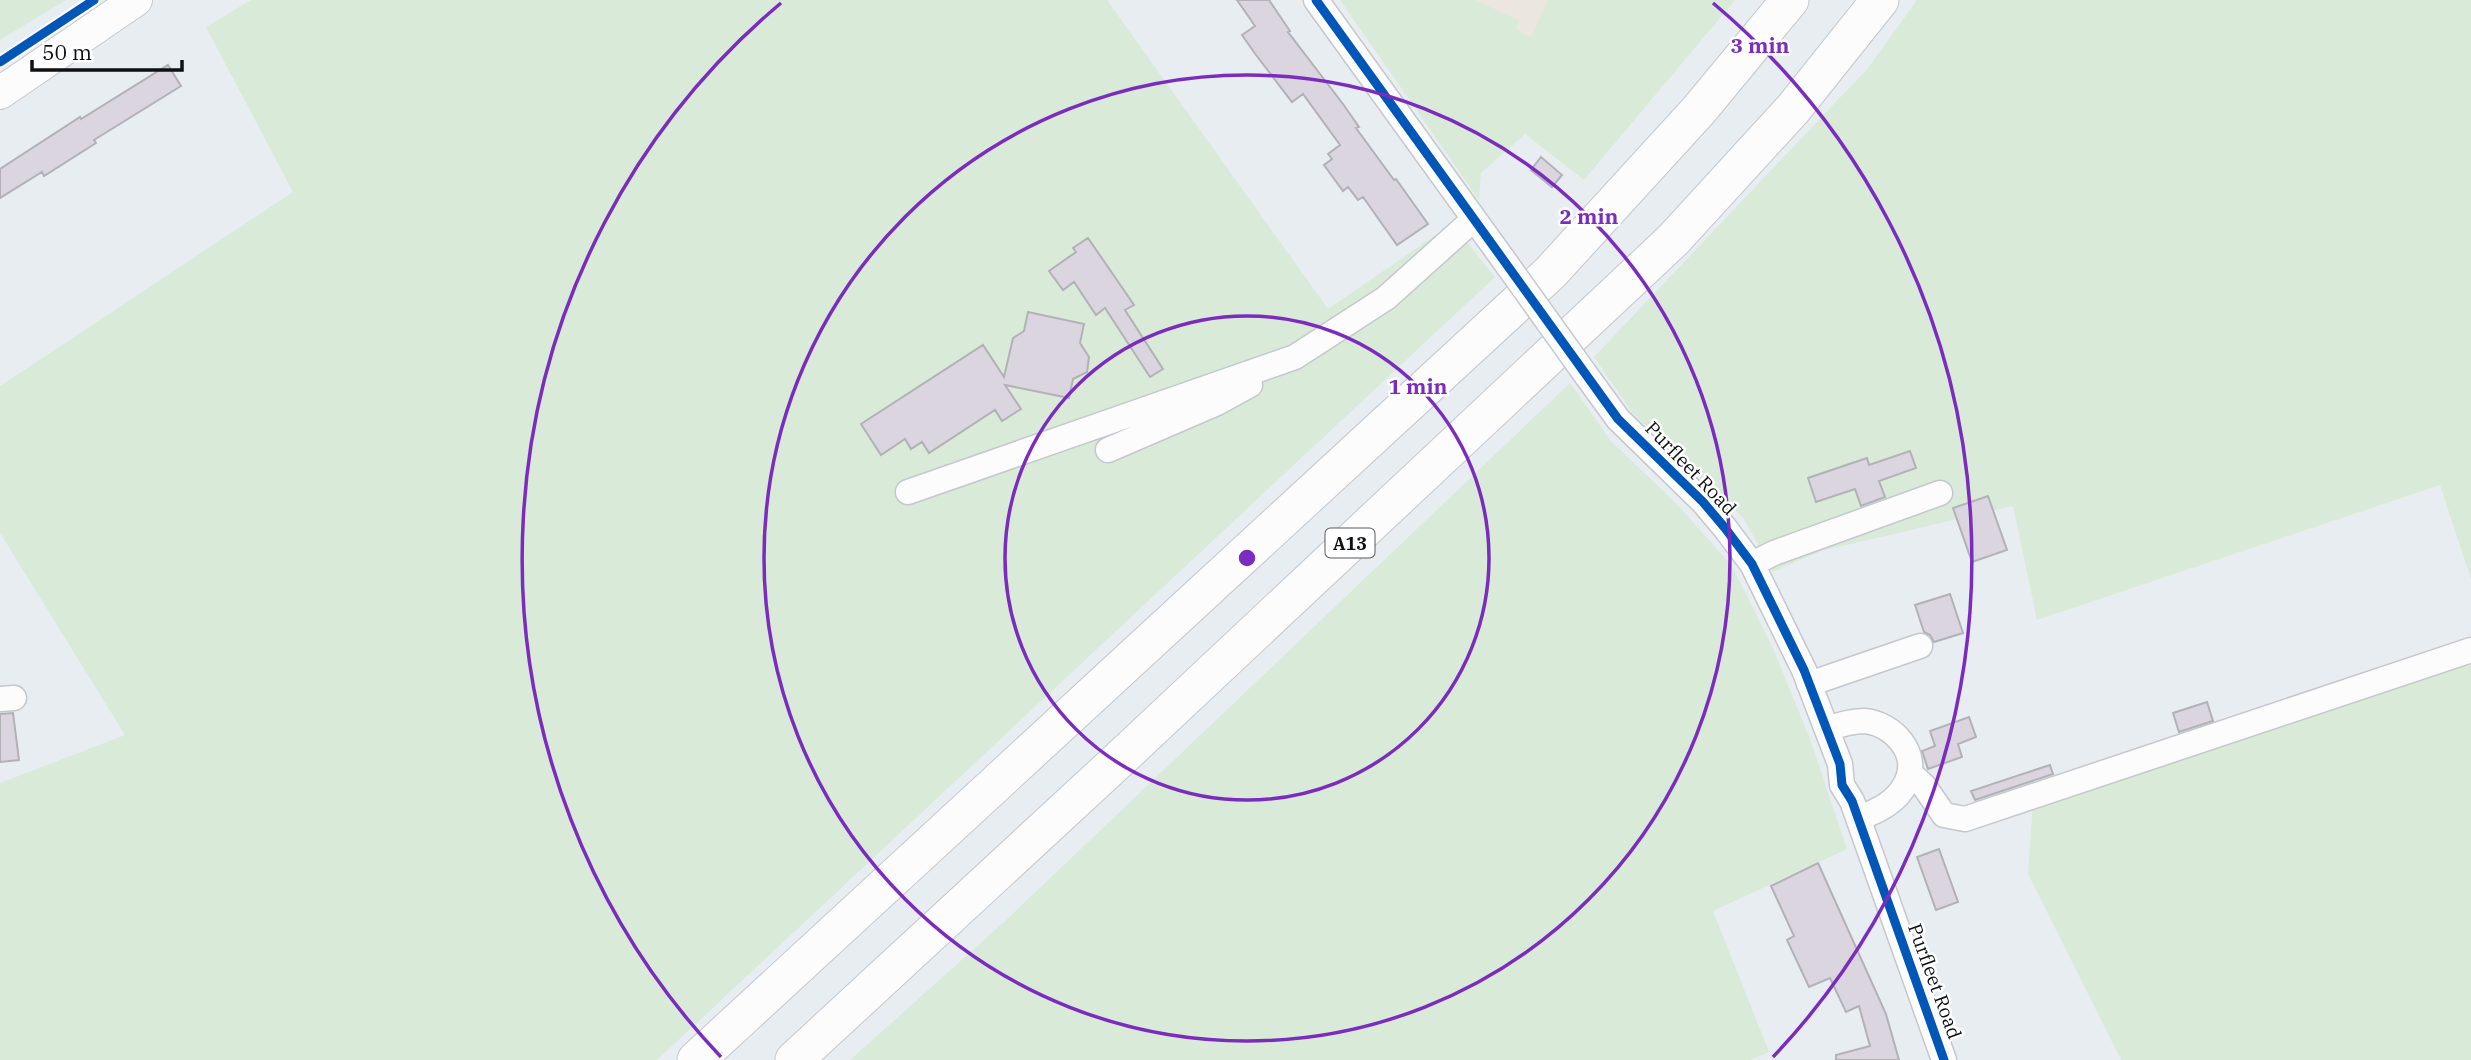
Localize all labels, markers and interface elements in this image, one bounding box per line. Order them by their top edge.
scale bar [32,28,182,72]
text: 3 min [1731,31,1789,59]
text: 50 m [42,38,92,66]
text: 2 min [1560,202,1618,230]
text: 1 min [1389,372,1447,400]
street label: Purfleet Road [1640,416,1742,520]
road number: A13 [1326,528,1374,558]
centre of rings [1235,546,1259,570]
street label: Purfleet Road [1903,920,1967,1042]

